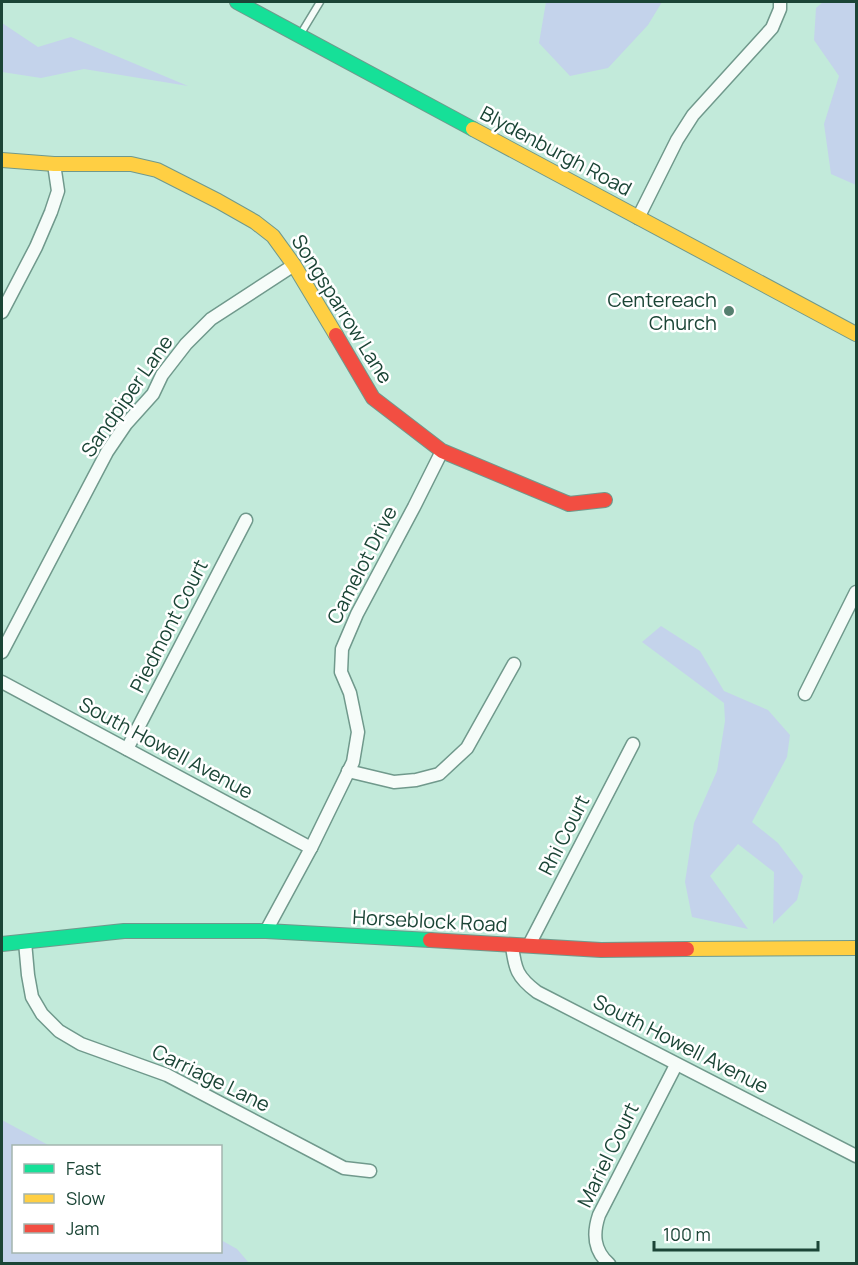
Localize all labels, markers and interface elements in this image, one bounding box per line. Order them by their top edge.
street label: Blydenburgh Road [476,99,637,202]
street label: Songsparrow Lane [286,229,399,388]
place label: Centereach Church [608,286,717,336]
marker: Centereach Church [722,304,736,318]
street label: Sandpiper Lane [74,329,179,462]
street label: Camelot Drive [320,501,403,628]
street label: Piedmont Court [123,555,214,697]
street label: South Howell Avenue [74,690,258,805]
street label: Rhi Court [532,790,595,879]
street label: Horseblock Road [352,903,508,938]
street label: South Howell Avenue [589,988,774,1100]
street label: Carriage Lane [148,1037,275,1118]
street label: Mariel Court [571,1098,645,1212]
legend [12,1145,222,1253]
text: Fast [66,1156,101,1180]
text: Slow [66,1186,106,1210]
scale bar [654,1214,818,1252]
text: Jam [66,1216,100,1240]
text: 100 m [663,1222,711,1246]

